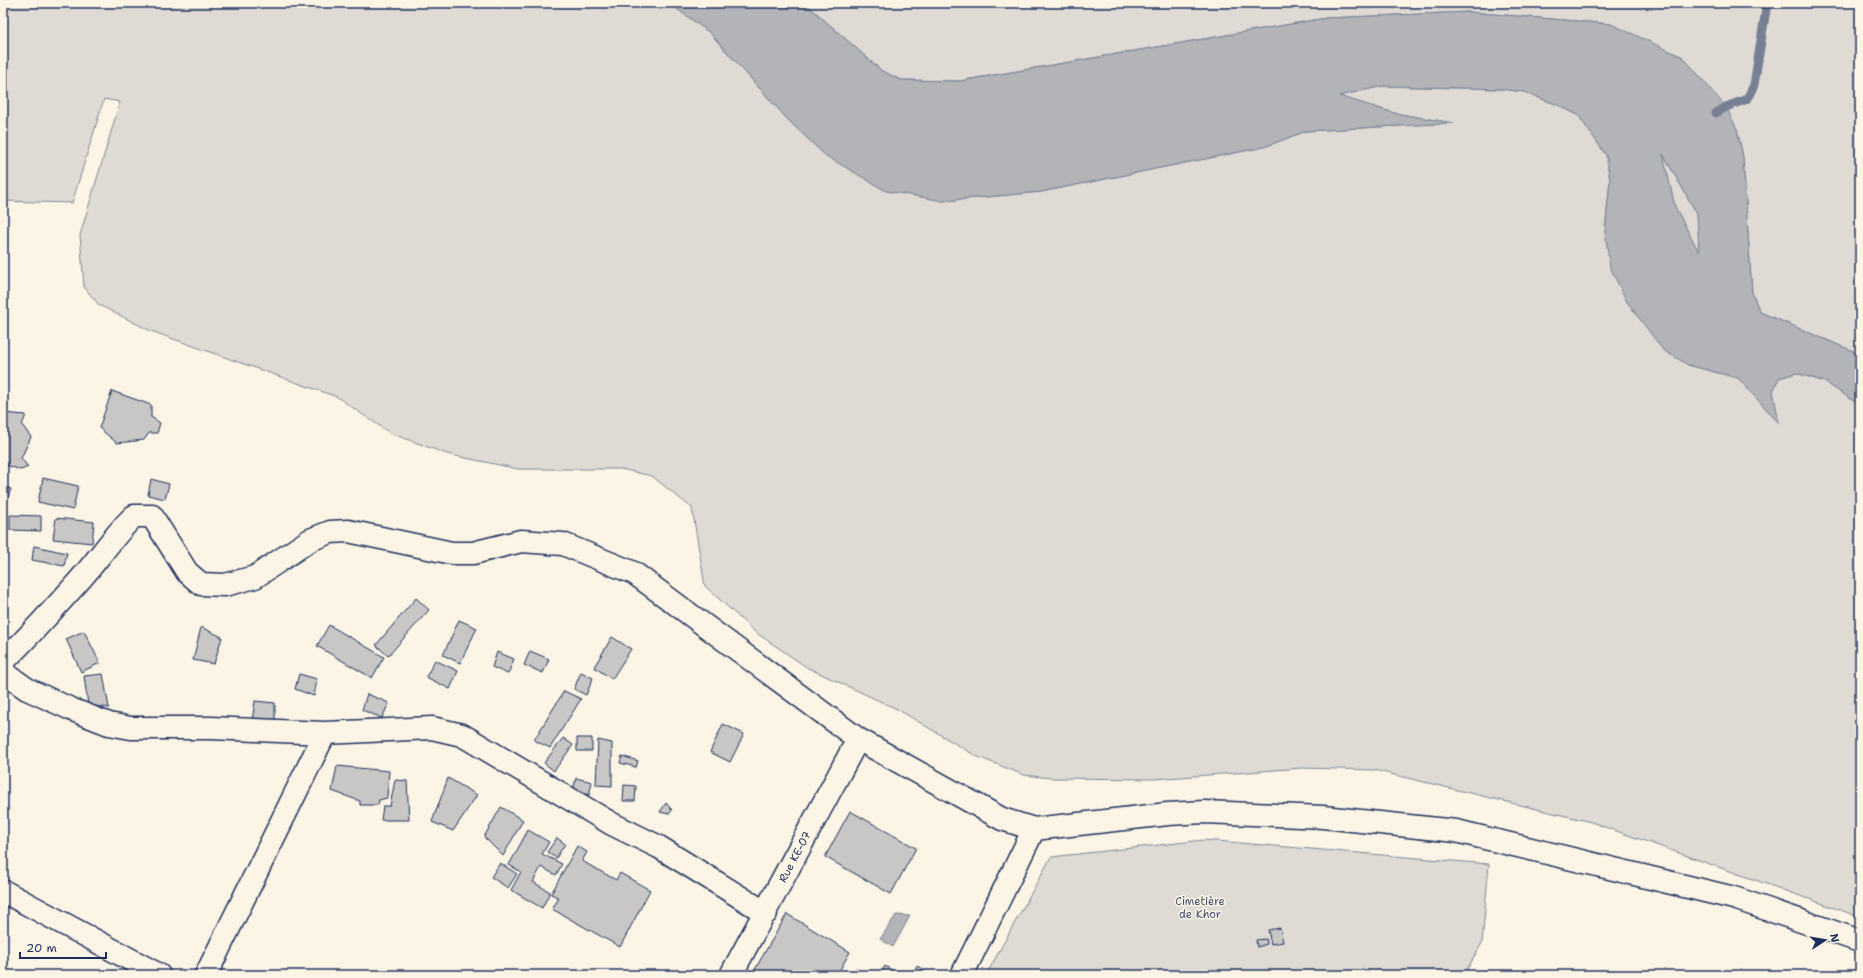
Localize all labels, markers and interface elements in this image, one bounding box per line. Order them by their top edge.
street label: Rue KE-07 [775,828,815,885]
park label: Cimetière de Khor [1175,894,1225,922]
north arrow [1805,920,1845,960]
text: N [1826,932,1843,944]
scale bar [20,934,106,960]
text: 20 m [26,940,57,956]

